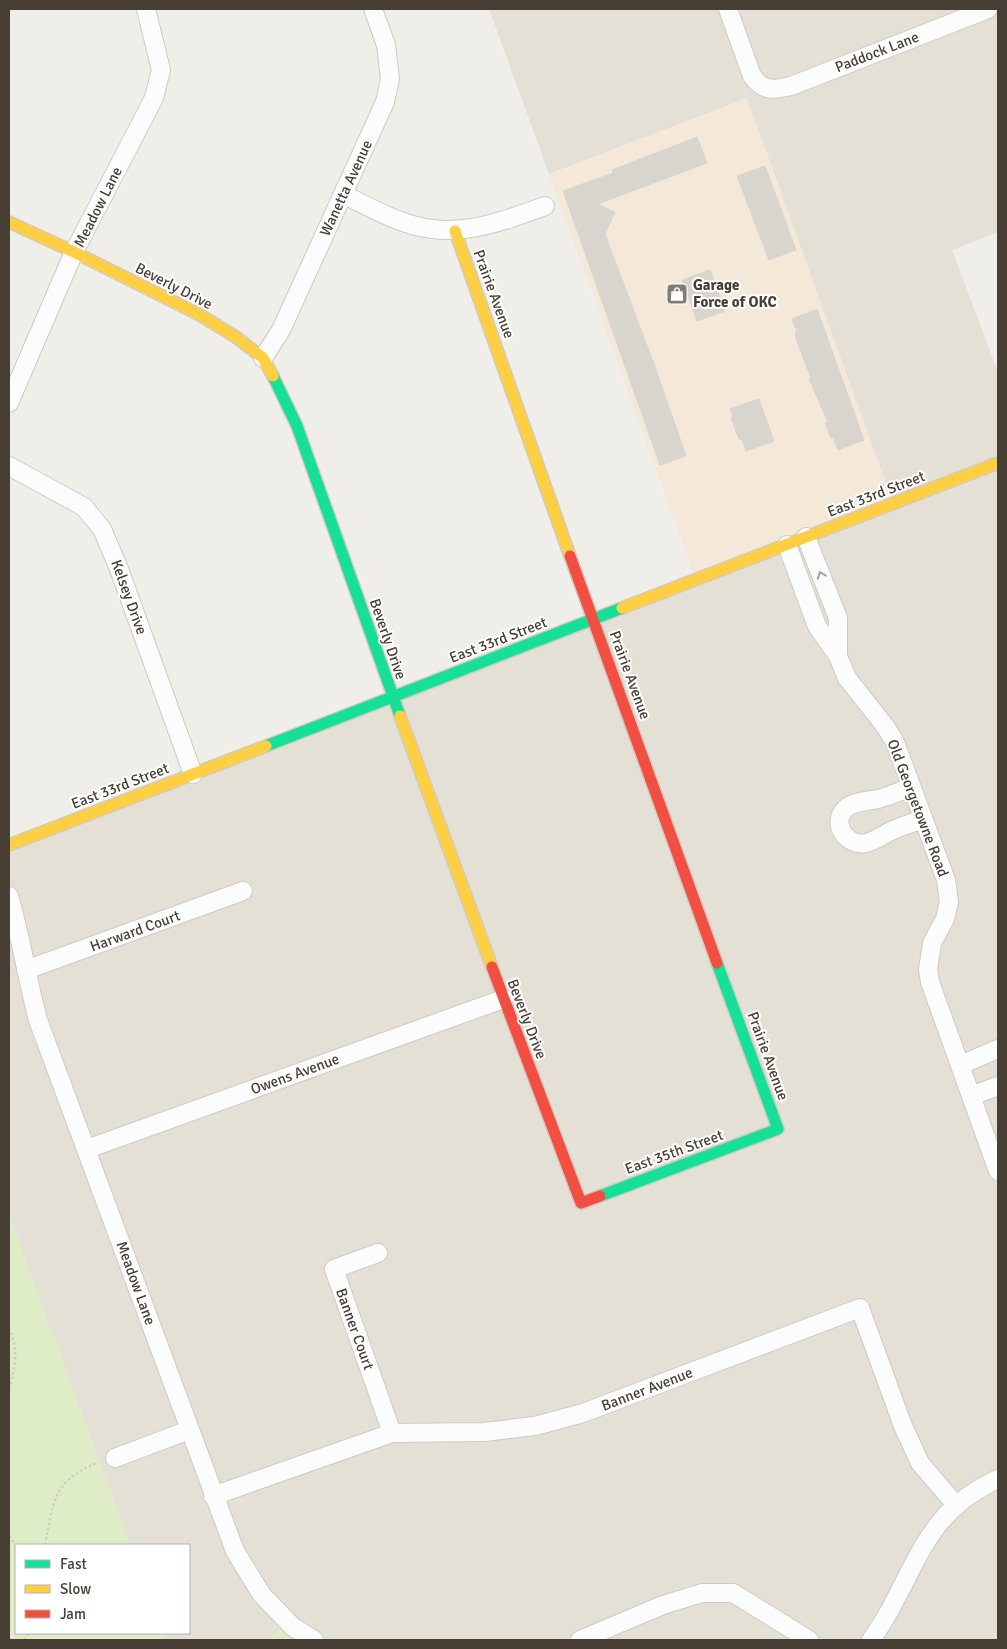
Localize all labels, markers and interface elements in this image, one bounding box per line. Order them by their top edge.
street label: Paddock Lane [833,28,921,76]
street label: Wanetta Avenue [316,137,376,239]
street label: Meadow Lane [70,164,126,250]
street label: Prairie Avenue [470,247,518,341]
street label: Beverly Drive [132,259,216,313]
place label: Garage Force of OKC [693,276,777,311]
shop icon: Garage Force of OKC [665,282,689,306]
street label: East 33rd Street [825,467,927,521]
street label: Kelsey Drive [107,557,151,637]
one-way arrow [817,571,827,580]
street label: Beverly Drive [366,596,410,682]
street label: East 33rd Street [447,613,549,667]
street label: Prairie Avenue [606,628,654,722]
street label: Old Georgetowne Road [883,737,953,879]
street label: East 33rd Street [69,759,171,813]
street label: Harward Court [88,906,182,956]
street label: Beverly Drive [504,976,550,1062]
street label: Prairie Avenue [744,1009,792,1103]
street label: Owens Avenue [248,1050,342,1098]
street label: East 35th Street [622,1126,726,1178]
street label: Meadow Lane [113,1239,159,1327]
street label: Banner Court [332,1286,378,1372]
street label: Banner Avenue [599,1363,695,1415]
legend [15,1544,190,1634]
text: Fast [60,1555,87,1573]
text: Slow [60,1580,91,1598]
text: Jam [60,1605,86,1623]

